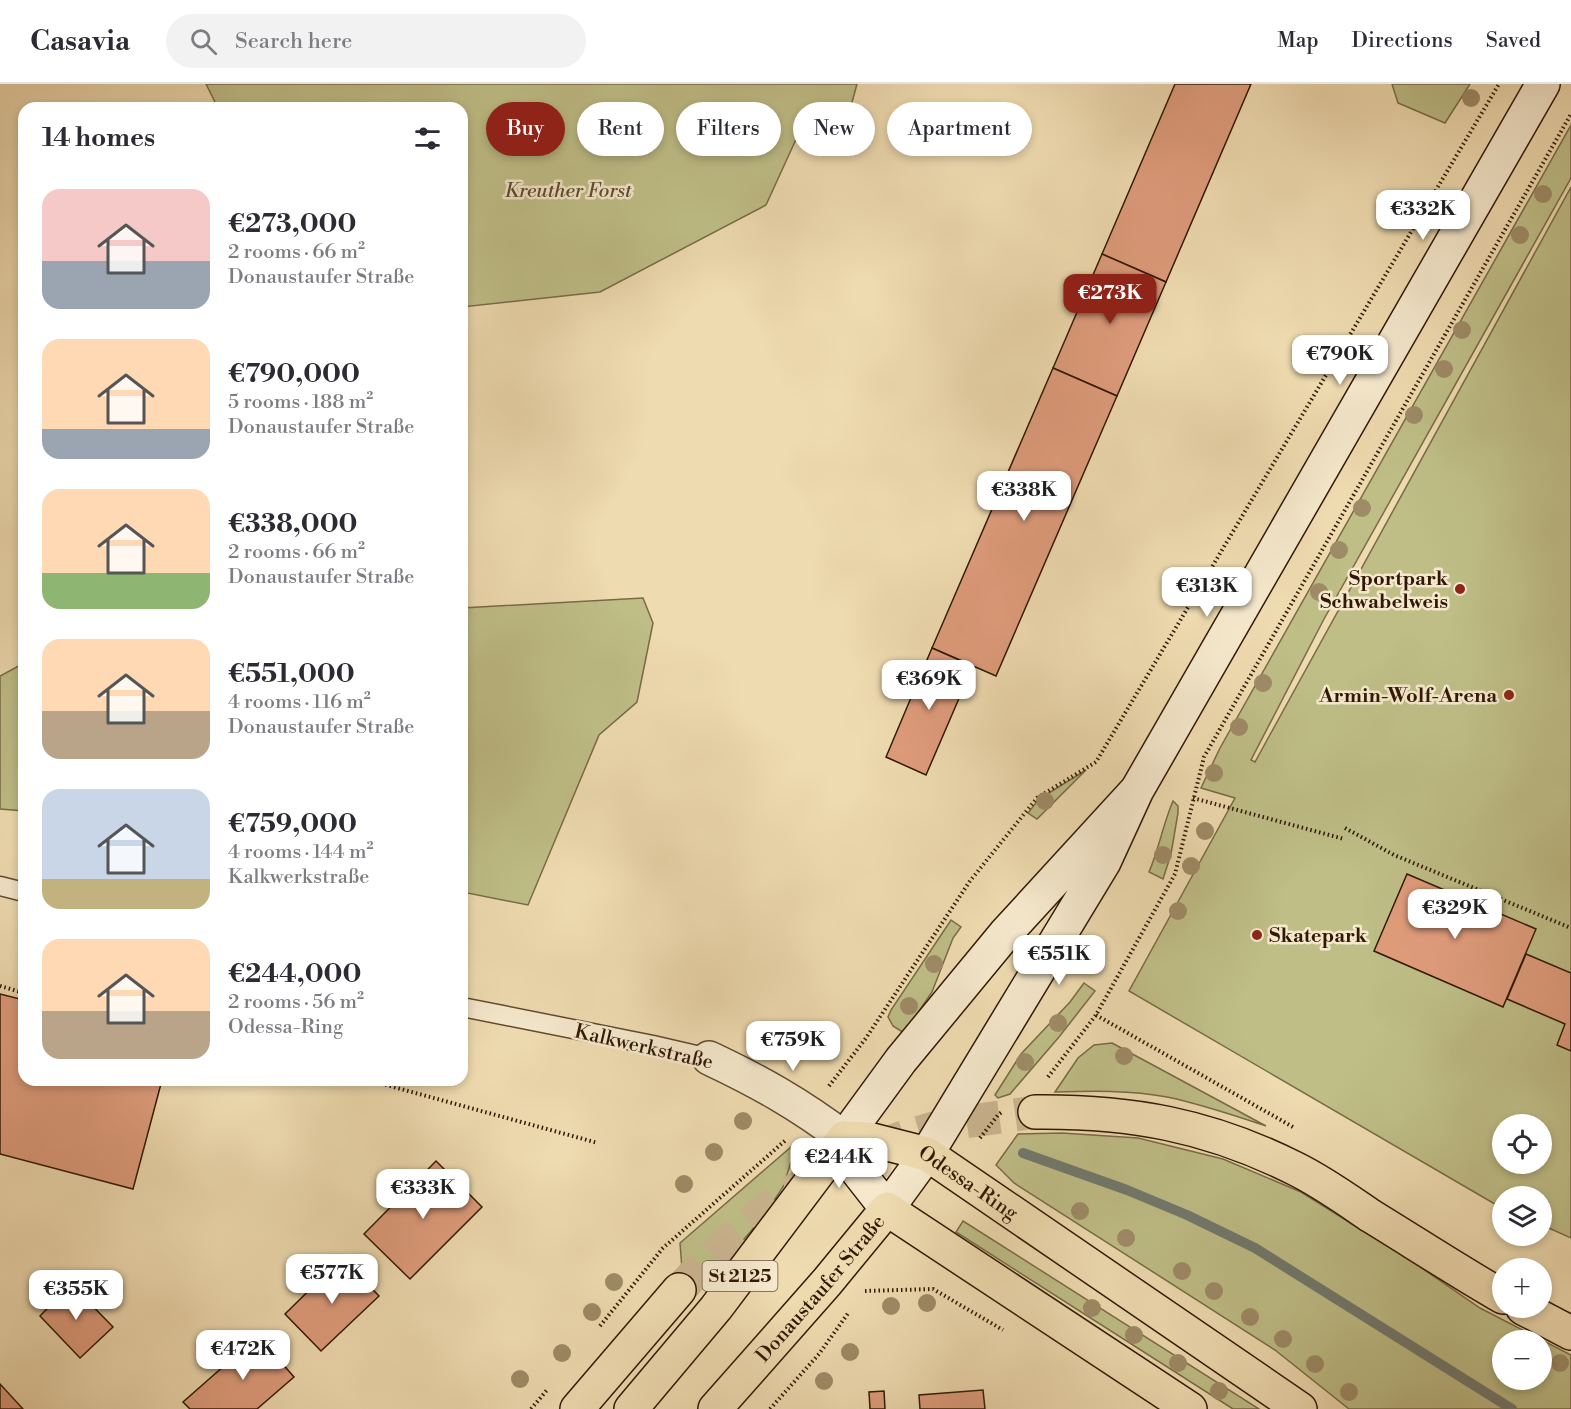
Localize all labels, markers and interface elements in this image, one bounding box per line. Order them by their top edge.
search box [166,14,586,68]
text: Casavia [30,24,130,59]
icon: search [187,25,220,58]
text: Search here [235,28,352,55]
text: Map [1277,28,1319,54]
text: Directions [1352,28,1453,54]
text: Saved [1486,28,1541,54]
chip: Buy [486,102,565,156]
chip: Rent [577,102,664,156]
chip: Filters [676,102,781,156]
chip: New [793,102,875,156]
chip: Apartment [887,102,1032,156]
text: 14 homes [42,122,155,154]
icon: filters [411,122,444,155]
park label: Kreuther Forst [505,179,632,204]
pin: €332K [1381,190,1465,241]
text: €332K [1390,197,1456,222]
text: €273,000 [228,208,356,240]
icon: home [90,213,162,285]
text: 2 rooms · 66 m² [228,240,365,265]
text: Donaustaufer Straße [228,265,414,290]
pin: €273K [1068,274,1152,325]
text: €273K [1077,281,1143,306]
pin: €790K [1298,335,1382,386]
text: €790K [1306,342,1374,367]
text: €790,000 [228,358,360,390]
icon: home [90,363,162,435]
text: 5 rooms · 188 m² [228,390,373,415]
text: Donaustaufer Straße [228,415,414,440]
pin: €338K [982,471,1066,522]
text: €338K [991,478,1057,503]
text: €338,000 [228,508,358,540]
icon: home [90,513,162,585]
text: 2 rooms · 66 m² [228,540,365,565]
text: Donaustaufer Straße [228,565,414,590]
pin: €313K [1165,567,1249,618]
place label: Sportpark Schwabelweis [1320,567,1449,615]
text: €313K [1176,574,1238,599]
marker: Sportpark Schwabelweis [1453,582,1467,596]
text: €551,000 [228,658,355,690]
pin: €369K [887,660,971,711]
icon: home [90,663,162,735]
text: €369K [896,667,962,692]
place label: Armin-Wolf-Arena [1318,684,1497,709]
marker: Armin-Wolf-Arena [1502,688,1516,702]
text: 4 rooms · 116 m² [228,690,371,715]
text: Donaustaufer Straße [228,715,414,740]
text: €759,000 [228,808,357,840]
icon: home [90,813,162,885]
text: 4 rooms · 144 m² [228,840,373,865]
text: Kalkwerkstraße [228,865,369,890]
pin: €329K [1413,889,1497,940]
text: €329K [1422,896,1488,921]
place label: Skatepark [1269,924,1368,949]
marker: Skatepark [1250,928,1264,942]
pin: €551K [1017,935,1101,986]
text: €551K [1027,942,1091,967]
text: €244,000 [228,958,361,990]
icon: home [90,963,162,1035]
text: 2 rooms · 56 m² [228,990,364,1015]
text: Odessa-Ring [228,1015,343,1040]
street label: Kalkwerkstraße [572,1019,715,1076]
pin: €759K [751,1021,835,1072]
text: €759K [760,1028,826,1053]
map controls [1492,1114,1552,1390]
button: locate [1492,1114,1552,1174]
pin: €244K [797,1138,881,1189]
street label: Odessa-Ring [913,1141,1023,1227]
text: €244K [804,1145,874,1170]
pin: €333K [381,1169,465,1220]
text: €333K [390,1176,456,1201]
button: layers [1492,1186,1552,1246]
street label: Donaustaufer Straße [751,1210,891,1368]
pin: €577K [290,1254,374,1305]
button: + [1492,1258,1552,1318]
text: €577K [300,1261,364,1286]
road number: St 2125 [702,1261,777,1291]
pin: €355K [34,1270,118,1321]
text: €355K [43,1277,109,1302]
pin: €472K [201,1330,285,1381]
button: − [1492,1330,1552,1390]
text: €472K [210,1337,276,1362]

